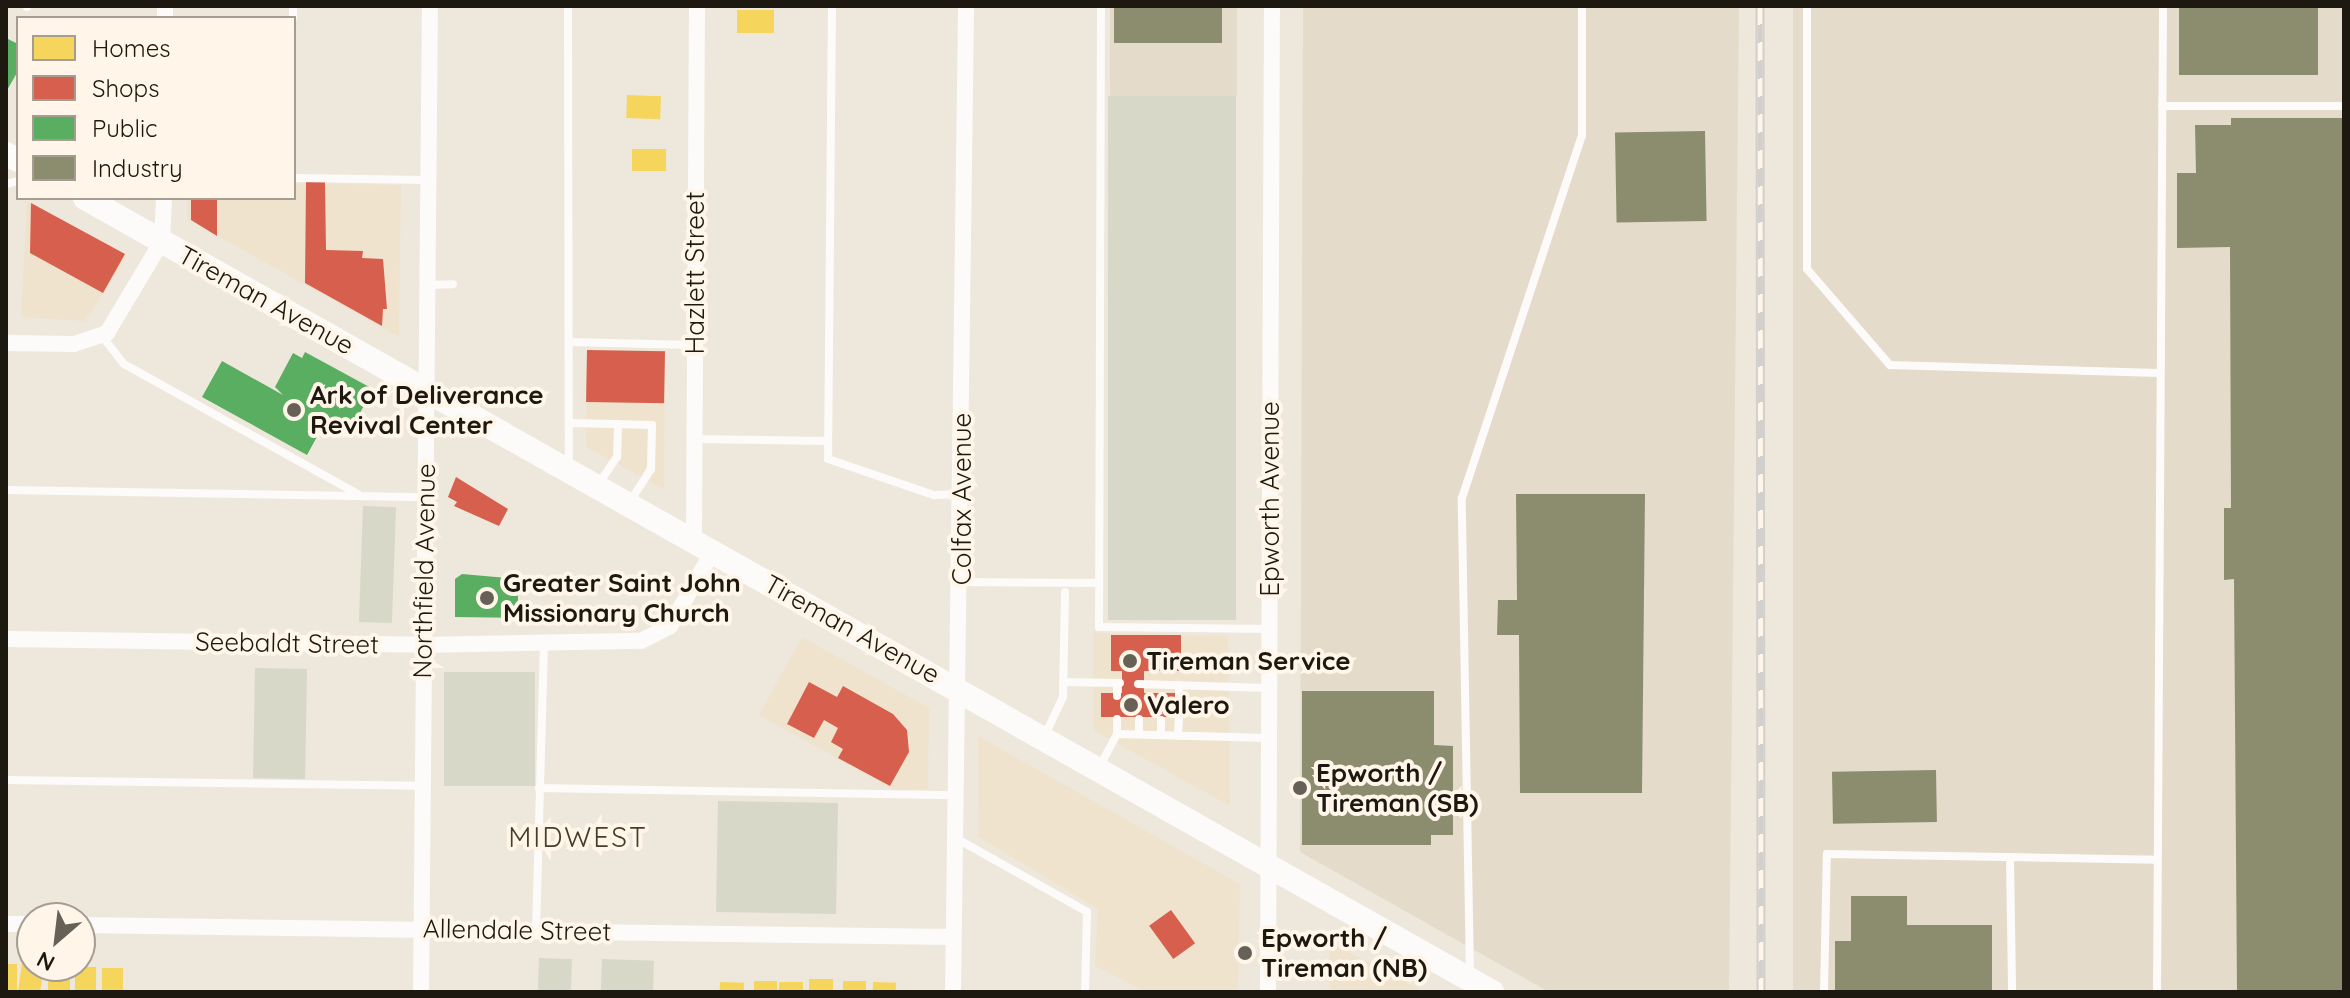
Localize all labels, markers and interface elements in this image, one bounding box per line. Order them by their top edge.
legend [16,16,296,200]
text: Homes [92,33,170,63]
text: Shops [92,73,159,103]
text: Public [92,113,157,143]
text: Industry [92,153,183,183]
street label: Hazlett Street [679,191,711,355]
street label: Tireman Avenue [173,239,359,361]
place label: Ark of Deliverance Revival Center [310,379,544,440]
marker: Ark of Deliverance Revival Center [285,401,303,419]
street label: Epworth Avenue [1254,401,1286,597]
street label: Colfax Avenue [946,413,978,585]
street label: Northfield Avenue [407,463,441,679]
place label: Greater Saint John Missionary Church [503,567,741,628]
street label: Tireman Avenue [759,568,945,690]
marker: Greater Saint John Missionary Church [478,589,496,607]
street label: Seebaldt Street [195,626,379,660]
place label: Tireman Service [1146,645,1351,677]
marker: Tireman Service [1121,652,1139,670]
place label: Valero [1147,689,1230,721]
marker: Valero [1122,696,1140,714]
place label: Epworth / Tireman (SB) [1316,757,1479,818]
marker: Epworth / Tireman (SB) [1291,779,1309,797]
district label: MIDWEST [508,820,648,854]
north arrow [16,902,96,982]
street label: Allendale Street [423,913,611,947]
place label: Epworth / Tireman (NB) [1261,922,1427,984]
marker: Epworth / Tireman (NB) [1236,944,1254,962]
text: N [32,945,59,978]

